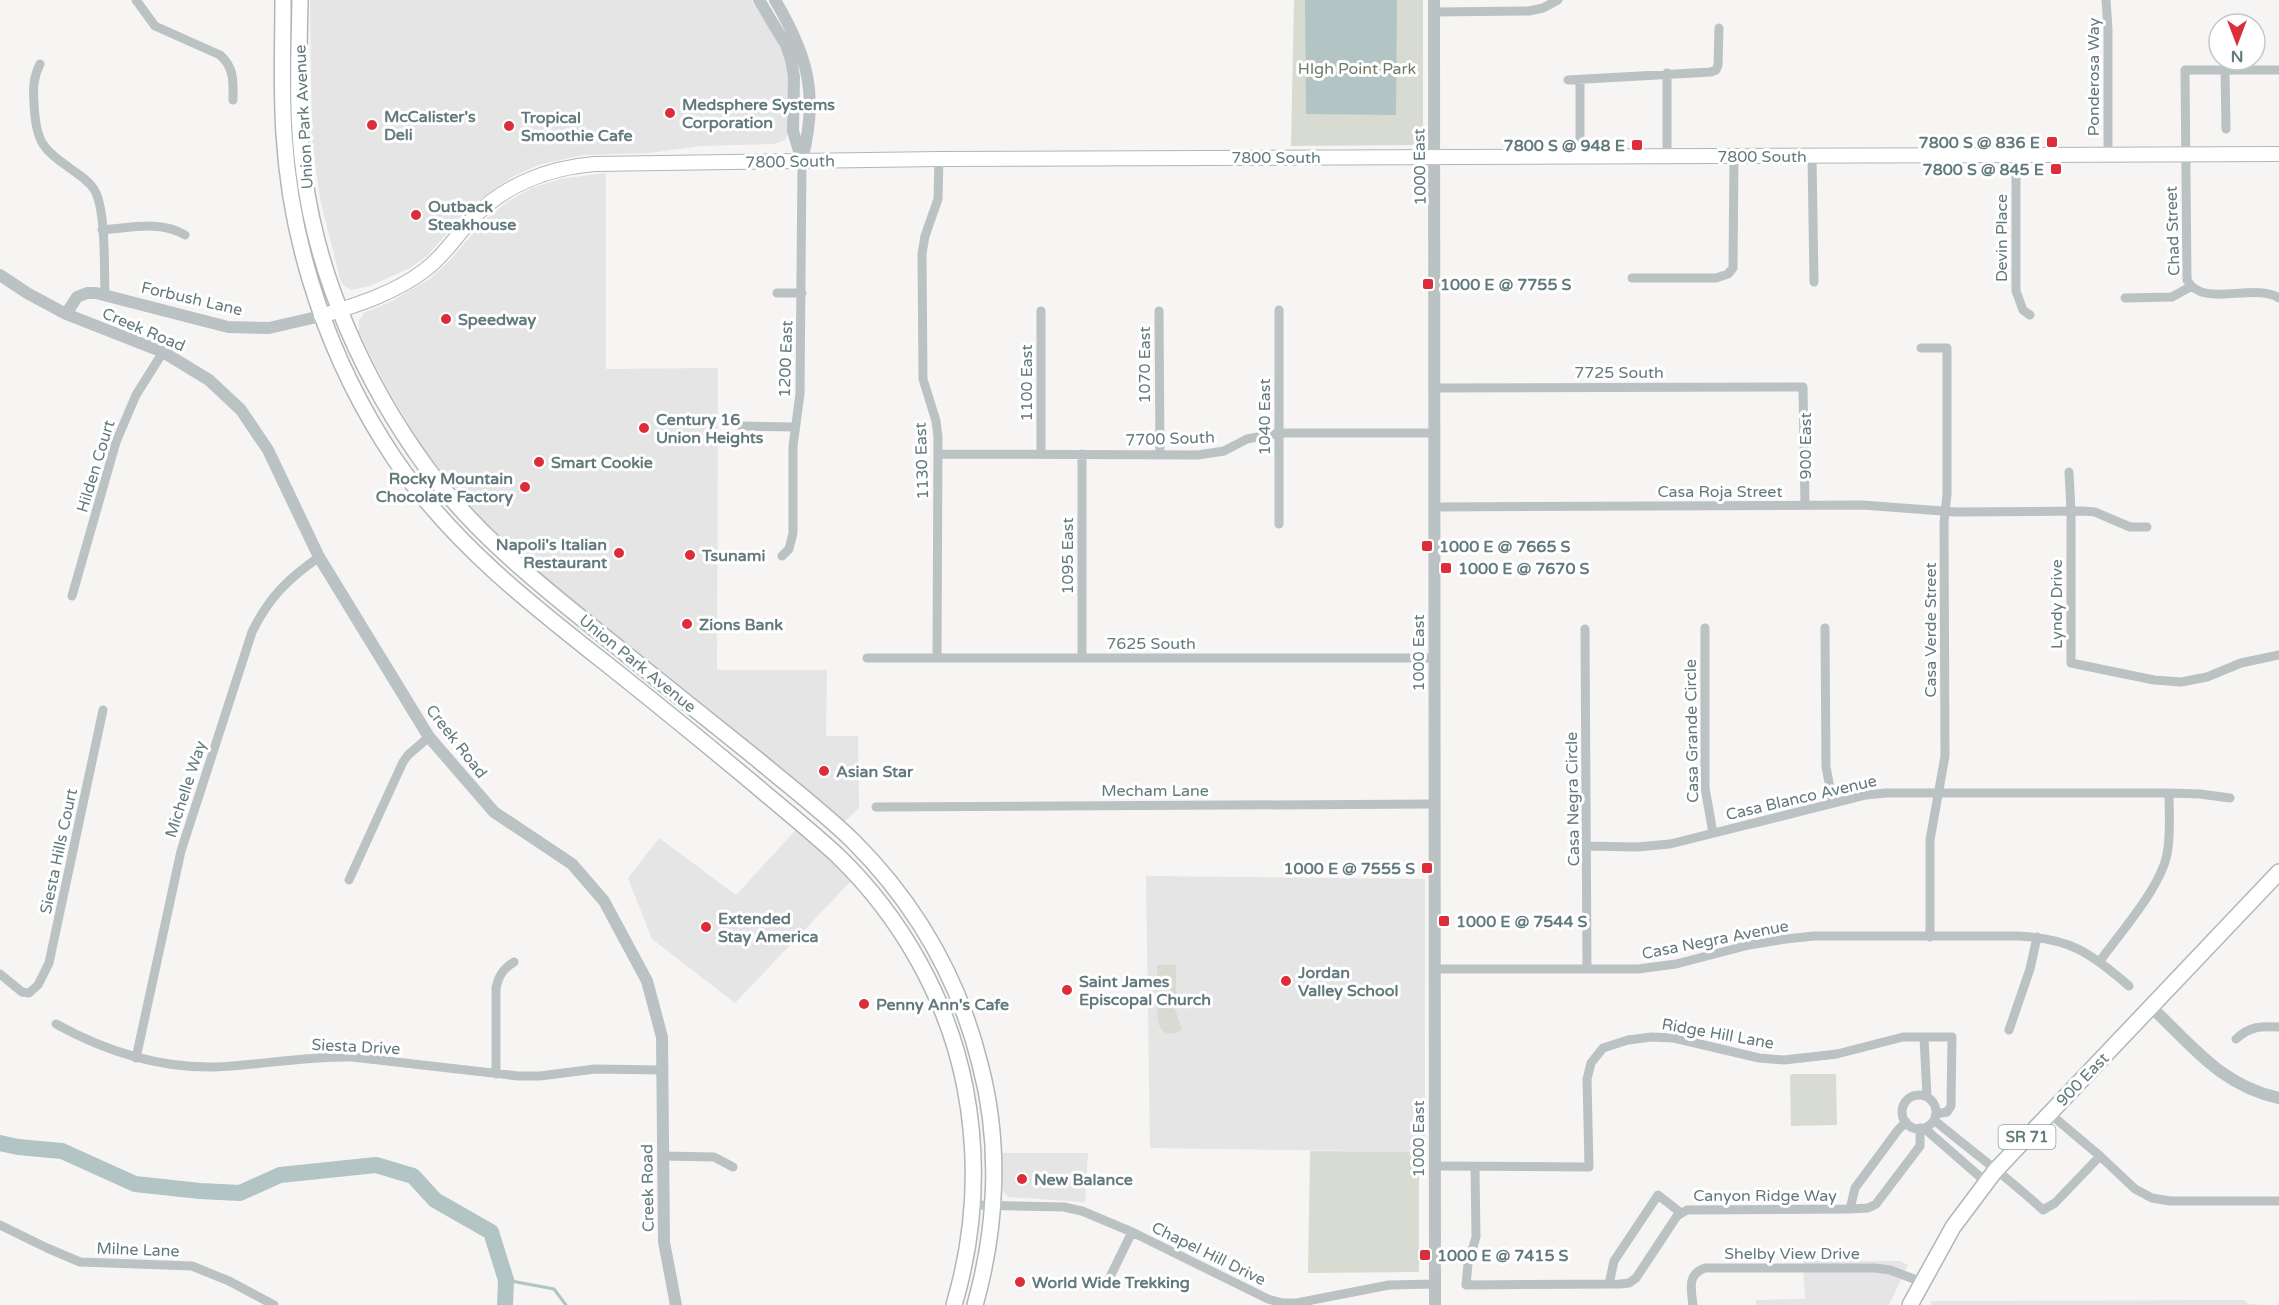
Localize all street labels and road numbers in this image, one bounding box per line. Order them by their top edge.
street label: Ponderosa Way [2084,17,2104,136]
street label: Union Park Avenue [290,44,318,190]
street label: 1000 East [1409,128,1431,206]
street label: 7800 South [1717,147,1807,167]
street label: 7800 South [1231,148,1321,168]
street label: 7800 South [745,151,835,173]
street label: Chad Street [2161,186,2185,276]
street label: Devin Place [1992,194,2012,282]
street label: Forbush Lane [139,278,244,320]
street label: Creek Road [99,304,188,356]
street label: 1200 East [775,320,797,398]
street label: 1070 East [1135,326,1155,404]
street label: 1100 East [1017,344,1037,422]
street label: 7725 South [1574,363,1664,383]
street label: 1040 East [1255,378,1275,456]
street label: 900 East [1796,412,1816,480]
street label: Hilden Court [72,418,119,515]
street label: 1130 East [911,422,933,500]
street label: 7700 South [1125,427,1215,451]
street label: Casa Roja Street [1657,482,1783,502]
street label: 1095 East [1058,517,1078,595]
street label: Lyndy Drive [2047,559,2067,649]
street label: Casa Verde Street [1921,562,1941,698]
street label: Union Park Avenue [575,610,700,717]
street label: 1000 East [1409,614,1429,692]
street label: 7625 South [1106,634,1196,654]
street label: Casa Grande Circle [1681,659,1703,803]
street label: Creek Road [421,701,491,782]
street label: Casa Negra Circle [1562,732,1584,866]
street label: Michelle Way [161,738,211,840]
street label: Casa Blanco Avenue [1724,771,1879,825]
street label: Mecham Lane [1101,781,1209,801]
street label: Siesta Hills Court [36,787,82,916]
street label: Casa Negra Avenue [1640,916,1790,964]
street label: Ridge Hill Lane [1660,1014,1776,1054]
street label: Siesta Drive [311,1035,401,1059]
street label: 900 East [2052,1049,2113,1111]
street label: 1000 East [1409,1100,1429,1178]
road number: SR 71 [1998,1125,2056,1149]
street label: Creek Road [637,1144,659,1232]
street label: Canyon Ridge Way [1693,1186,1837,1206]
street label: Chapel Hill Drive [1148,1218,1269,1290]
street label: Milne Lane [96,1239,180,1261]
street label: Shelby View Drive [1724,1244,1860,1264]

